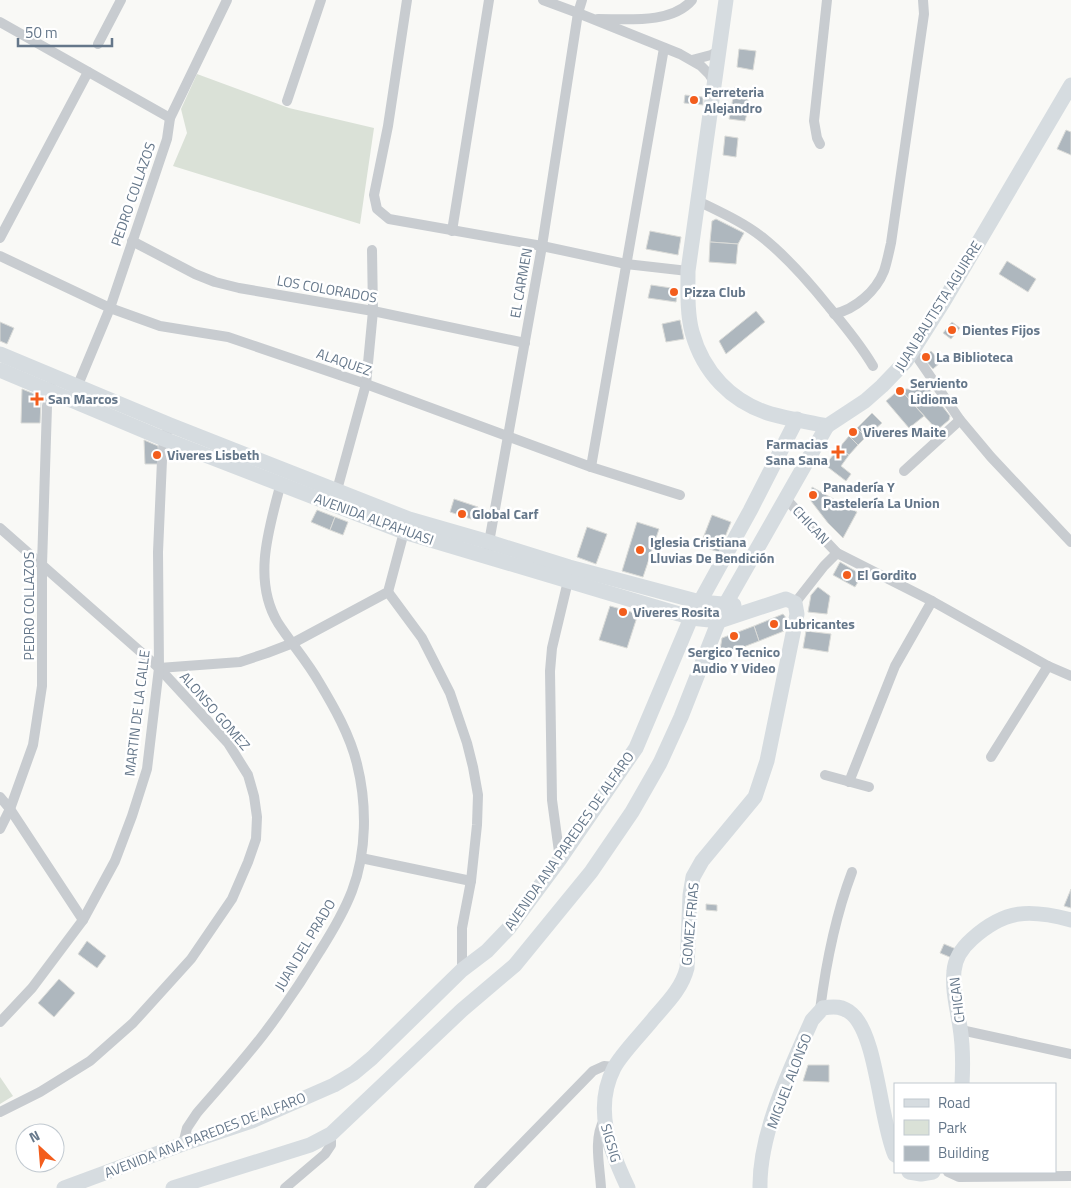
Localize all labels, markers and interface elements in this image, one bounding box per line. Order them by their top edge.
scale bar [18,15,111,47]
text: 50 m [25,21,58,44]
place label: Ferreteria Alejandro [704,81,764,118]
marker: Ferreteria Alejandro [688,94,700,106]
street label: PEDRO COLLAZOS [105,139,160,249]
street label: JUAN BAUTISTA AGUIRRE [889,236,986,375]
street label: EL CARMEN [504,246,537,320]
street label: LOS COLORADOS [275,269,379,308]
place label: Pizza Club [684,281,746,302]
marker: Pizza Club [668,286,680,298]
place label: Dientes Fijos [962,319,1040,340]
marker: Dientes Fijos [946,324,958,336]
street label: ALAQUEZ [314,342,374,381]
place label: La Biblioteca [936,346,1013,367]
marker: La Biblioteca [920,351,932,363]
place label: Serviento Lidioma [910,372,968,409]
marker: Serviento Lidioma [894,385,906,397]
place label: San Marcos [48,388,119,409]
marker: San Marcos [30,392,44,406]
place label: Viveres Maite [863,421,946,442]
marker: Viveres Maite [847,426,859,438]
place label: Farmacias Sana Sana [766,433,828,470]
place label: Viveres Lisbeth [167,444,260,465]
marker: Farmacias Sana Sana [832,446,844,458]
marker: Viveres Lisbeth [151,449,163,461]
place label: Panadería Y Pastelería La Union [823,476,940,513]
street label: AVENIDA ALPAHUASI [311,487,437,550]
marker: Panadería Y Pastelería La Union [807,489,819,501]
street label: CHICAN [788,501,835,549]
place label: Global Carf [472,503,538,524]
marker: Global Carf [456,508,468,520]
place label: Iglesia Cristiana Lluvias De Bendición [650,531,774,568]
marker: Iglesia Cristiana Lluvias De Bendición [634,544,646,556]
street label: PEDRO COLLAZOS [18,552,39,660]
place label: El Gordito [857,564,917,585]
marker: El Gordito [841,569,853,581]
place label: Viveres Rosita [633,601,720,622]
marker: Viveres Rosita [617,606,629,618]
place label: Lubricantes [784,613,855,634]
marker: Lubricantes [768,618,780,630]
marker: Sergico Tecnico Audio Y Video [728,630,740,642]
place label: Sergico Tecnico Audio Y Video [688,641,780,678]
street label: MARTIN DE LA CALLE [118,648,155,777]
street label: ALONSO GOMEZ [175,667,256,755]
street label: AVENIDA ANA PAREDES DE ALFARO [499,747,639,934]
street label: GOMEZ FRIAS [675,882,704,966]
street label: JUAN DEL PRADO [269,895,340,995]
street label: CHICAN [943,976,970,1024]
street label: MIGUEL ALONSO [761,1030,816,1132]
legend [894,1083,1056,1173]
street label: AVENIDA ANA PAREDES DE ALFARO [101,1086,309,1183]
text: Road [938,1091,970,1114]
text: Park [938,1116,967,1139]
street label: SIGSIG [596,1121,627,1165]
north arrow [15,1123,65,1173]
text: N [25,1124,43,1147]
text: Building [938,1141,989,1164]

